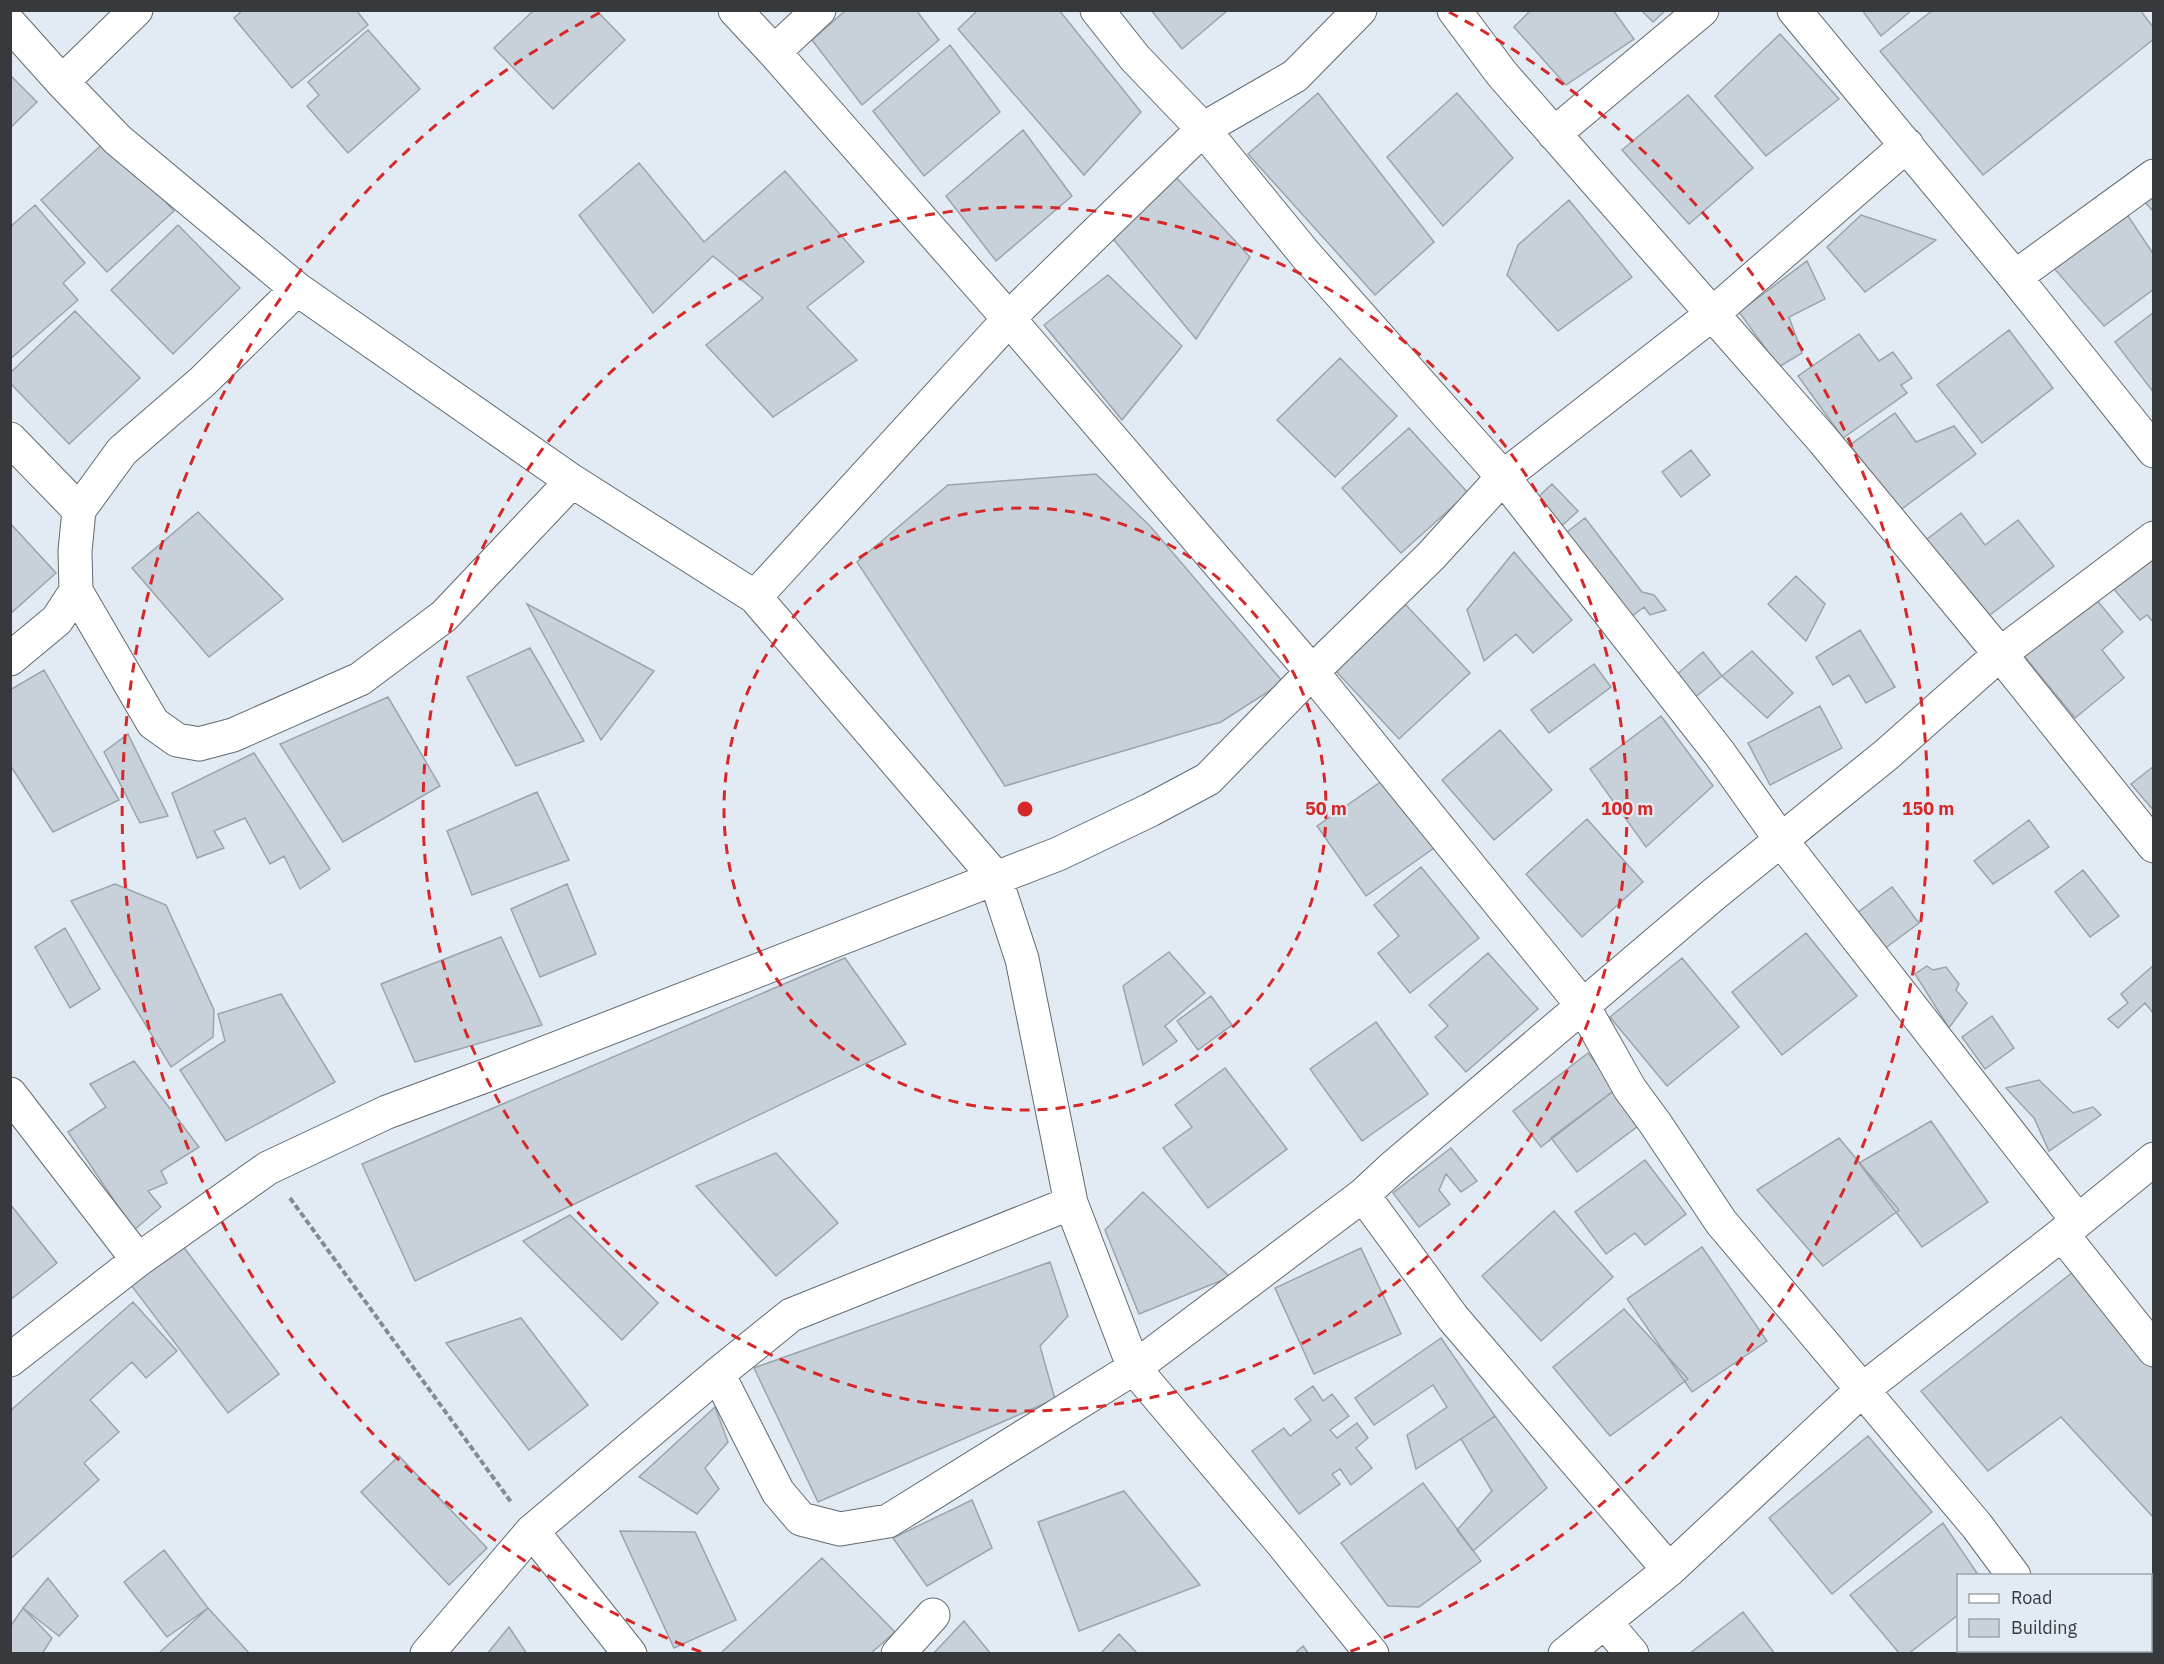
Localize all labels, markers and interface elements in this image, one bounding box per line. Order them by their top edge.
text: 50 m [1305,797,1347,820]
text: 100 m [1601,797,1653,820]
text: 150 m [1902,797,1954,820]
centre of rings [1015,799,1035,819]
legend [1957,1574,2152,1652]
text: Road [2011,1586,2052,1609]
text: Building [2011,1616,2078,1639]

